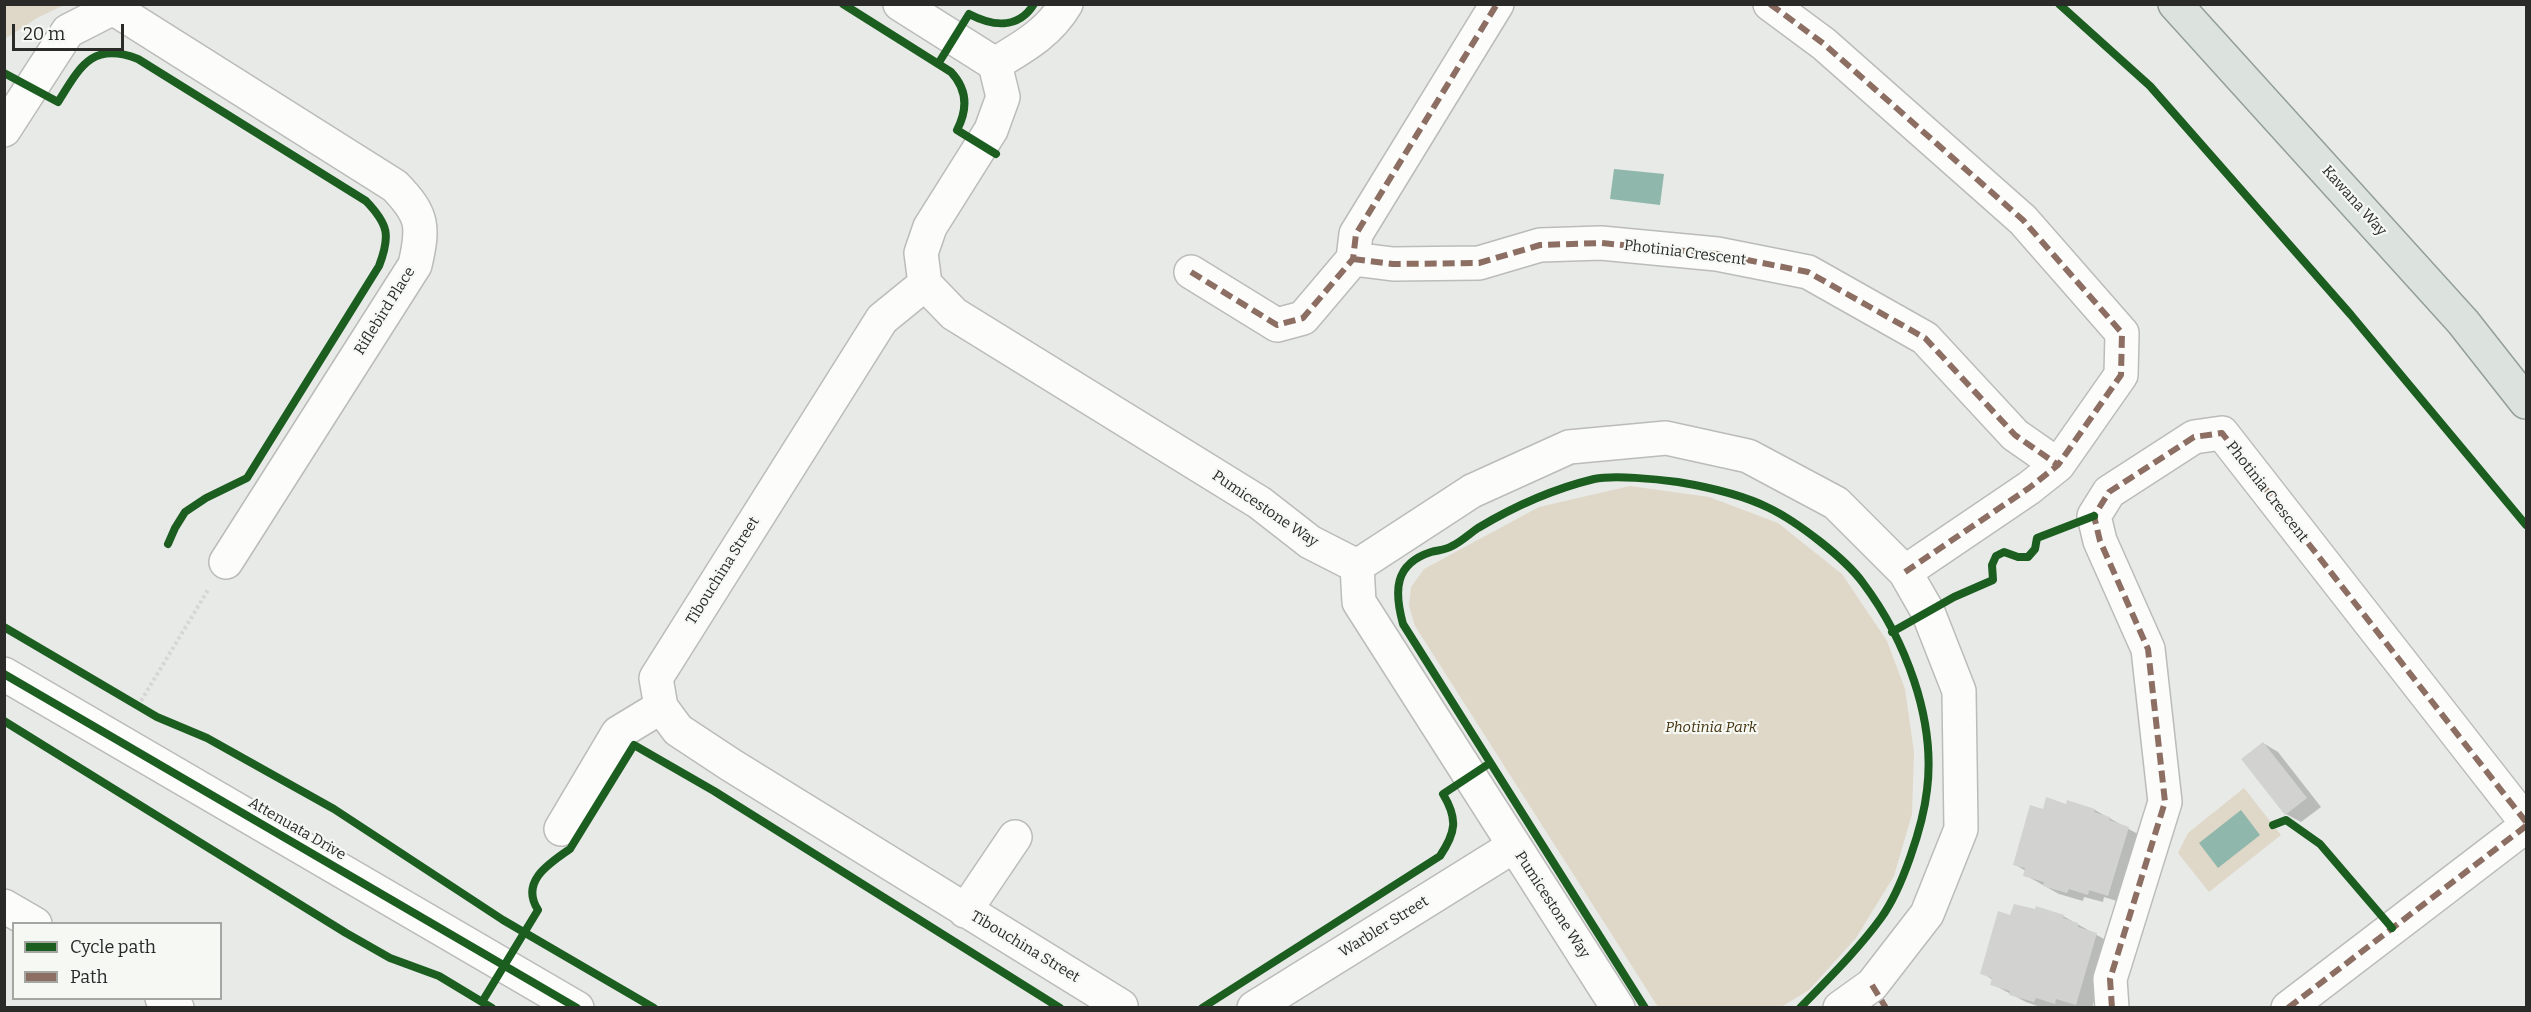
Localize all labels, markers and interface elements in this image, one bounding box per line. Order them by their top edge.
scale bar [15,12,128,50]
text: 20 m [23,23,65,45]
street label: Kawana Way [2318,162,2390,240]
street label: Photinia Crescent [1623,237,1747,269]
street label: Riflebird Place [351,264,419,358]
street label: Photinia Crescent [2222,438,2312,546]
street label: Pumicestone Way [1209,467,1321,551]
street label: Tibouchina Street [683,514,763,628]
park label: Photinia Park [1665,719,1757,737]
street label: Attenuata Drive [245,794,349,864]
street label: Pumicestone Way [1511,848,1593,962]
street label: Warbler Street [1336,892,1432,962]
street label: Tibouchina Street [967,907,1083,987]
legend [12,922,222,1000]
text: Cycle path [70,936,156,958]
text: Path [70,966,108,988]

